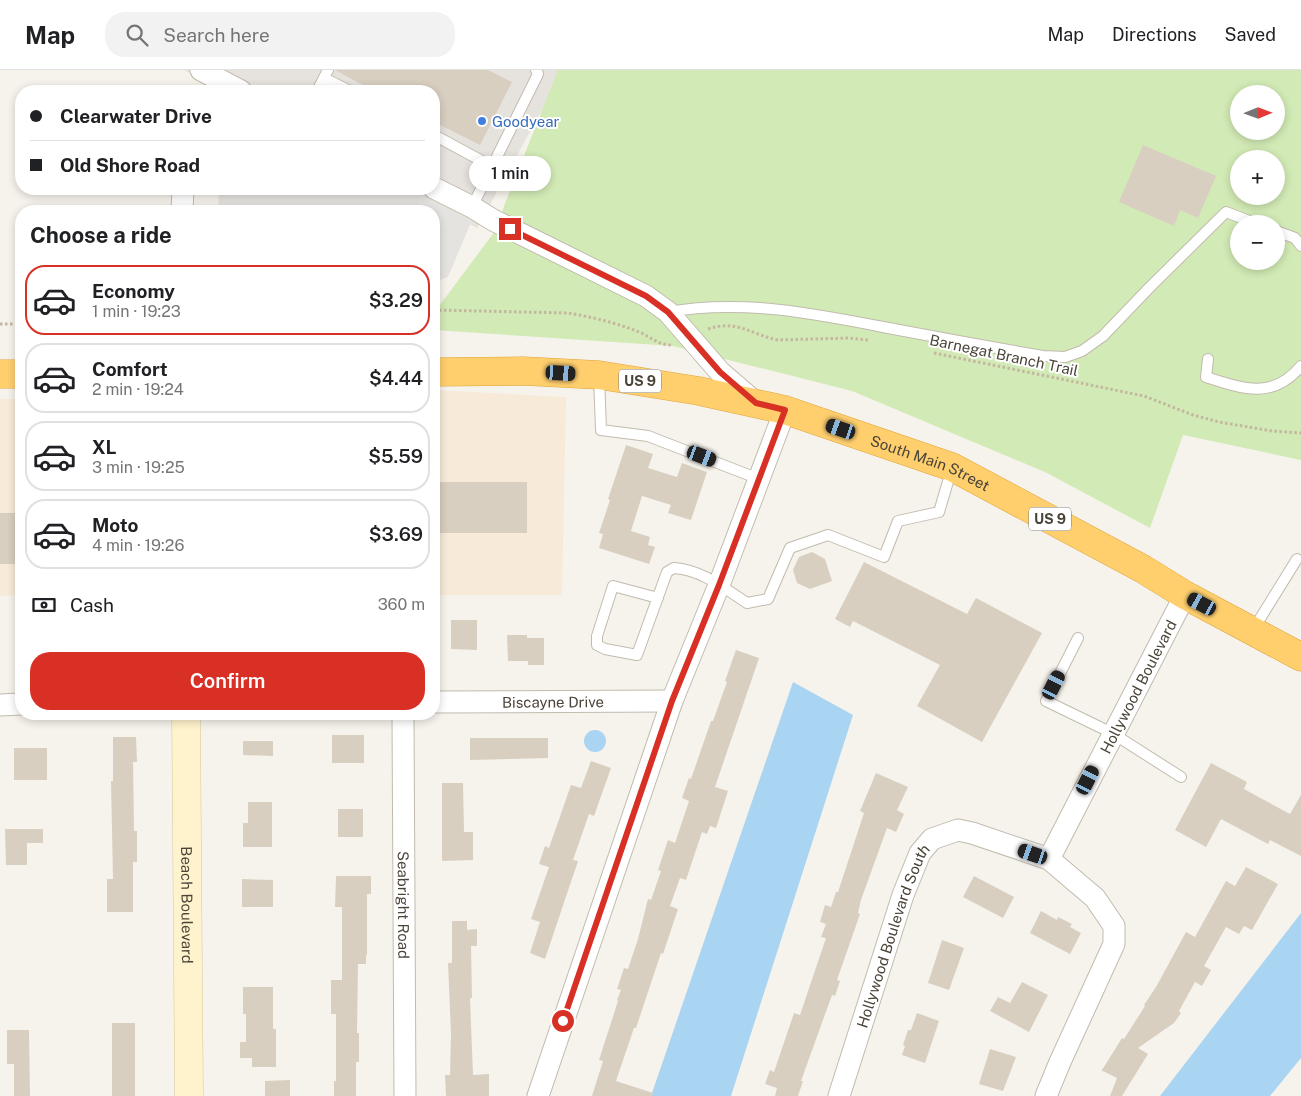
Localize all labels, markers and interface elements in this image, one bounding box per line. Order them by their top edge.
search box [105,12,455,57]
text: Map [25,21,75,49]
icon: search [123,21,151,49]
text: Search here [163,24,270,46]
text: Map [1047,24,1084,45]
text: Directions [1112,24,1197,45]
text: Saved [1225,24,1276,45]
north arrow [1230,85,1285,140]
map controls [1230,85,1285,270]
text: Clearwater Drive [60,105,212,127]
place label: Goodyear [492,113,559,130]
marker: Goodyear [476,115,488,127]
button: + [1230,150,1285,205]
text: Old Shore Road [60,154,200,176]
callout: 1 min [469,156,551,192]
text: 1 min [491,164,529,183]
button: − [1230,215,1285,270]
route end [499,218,521,240]
text: Choose a ride [30,222,172,248]
icon: car [32,278,77,323]
text: Economy [92,280,175,302]
text: $3.29 [369,289,423,311]
text: 1 min · 19:23 [92,302,181,321]
street label: Barnegat Branch Trail [928,331,1080,379]
icon: car [32,356,77,401]
text: Comfort [92,358,168,380]
car [545,365,576,381]
text: $4.44 [369,367,423,389]
road number: US 9 [619,370,661,392]
text: 2 min · 19:24 [92,380,184,399]
car [824,417,857,441]
street label: South Main Street [868,431,993,494]
icon: car [32,434,77,479]
text: XL [92,436,117,458]
car [685,444,718,468]
text: $5.59 [368,445,423,467]
text: 3 min · 19:25 [92,458,185,477]
road number: US 9 [1029,508,1071,530]
icon: car [32,512,77,557]
text: Moto [92,514,138,536]
text: $3.69 [369,523,423,545]
text: 4 min · 19:26 [92,536,184,555]
car [1185,590,1218,618]
icon: cash [30,591,58,619]
text: Cash [70,594,114,616]
text: 360 m [378,595,425,614]
street label: Hollywood Boulevard [1096,617,1179,756]
button: Confirm [30,652,425,710]
car [1040,668,1067,702]
street label: Biscayne Drive [502,693,604,710]
car [1074,763,1101,797]
street label: Hollywood Boulevard South [853,840,933,1030]
car [1016,842,1049,866]
street label: Beach Boulevard [179,846,196,964]
street label: Seabright Road [395,851,413,959]
route start [552,1010,574,1032]

